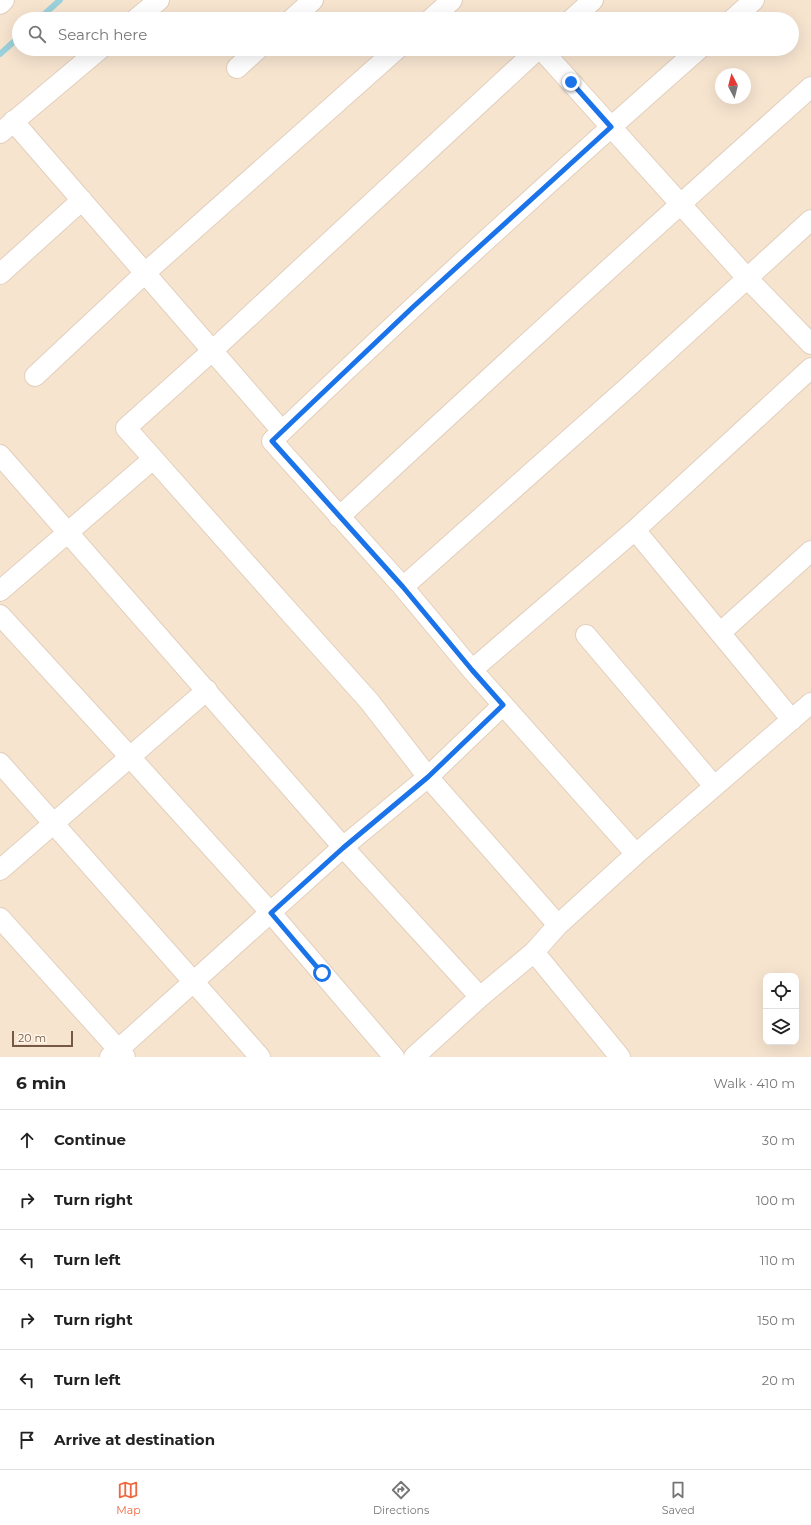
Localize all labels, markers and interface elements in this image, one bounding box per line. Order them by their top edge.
search box [12,12,799,56]
icon: search [26,23,48,45]
text: Search here [58,25,147,44]
north arrow [715,68,751,104]
route end [562,73,580,91]
route start [313,964,331,982]
map controls [763,973,799,1045]
button: locate [763,973,799,1009]
button: layers [763,1009,799,1045]
scale bar [12,1029,73,1048]
text: 20 m [18,1031,46,1045]
text: 6 min [16,1073,66,1093]
text: Walk · 410 m [713,1075,795,1091]
icon: ahead [16,1129,38,1151]
text: Continue [54,1130,126,1149]
text: 30 m [762,1132,795,1148]
icon: right [16,1189,38,1211]
text: Turn right [54,1190,133,1209]
text: 100 m [756,1192,795,1208]
icon: left [16,1249,38,1271]
text: Turn left [54,1250,121,1269]
text: 110 m [760,1252,795,1268]
icon: right [16,1309,38,1331]
text: Turn right [54,1310,133,1329]
text: 150 m [757,1312,795,1328]
icon: left [16,1369,38,1391]
text: Turn left [54,1370,121,1389]
text: 20 m [762,1372,795,1388]
icon: arrive [16,1429,38,1451]
text: Arrive at destination [54,1430,215,1449]
tab: Map [116,1479,141,1517]
tab: Directions [373,1479,429,1517]
tab: Saved [662,1479,695,1517]

